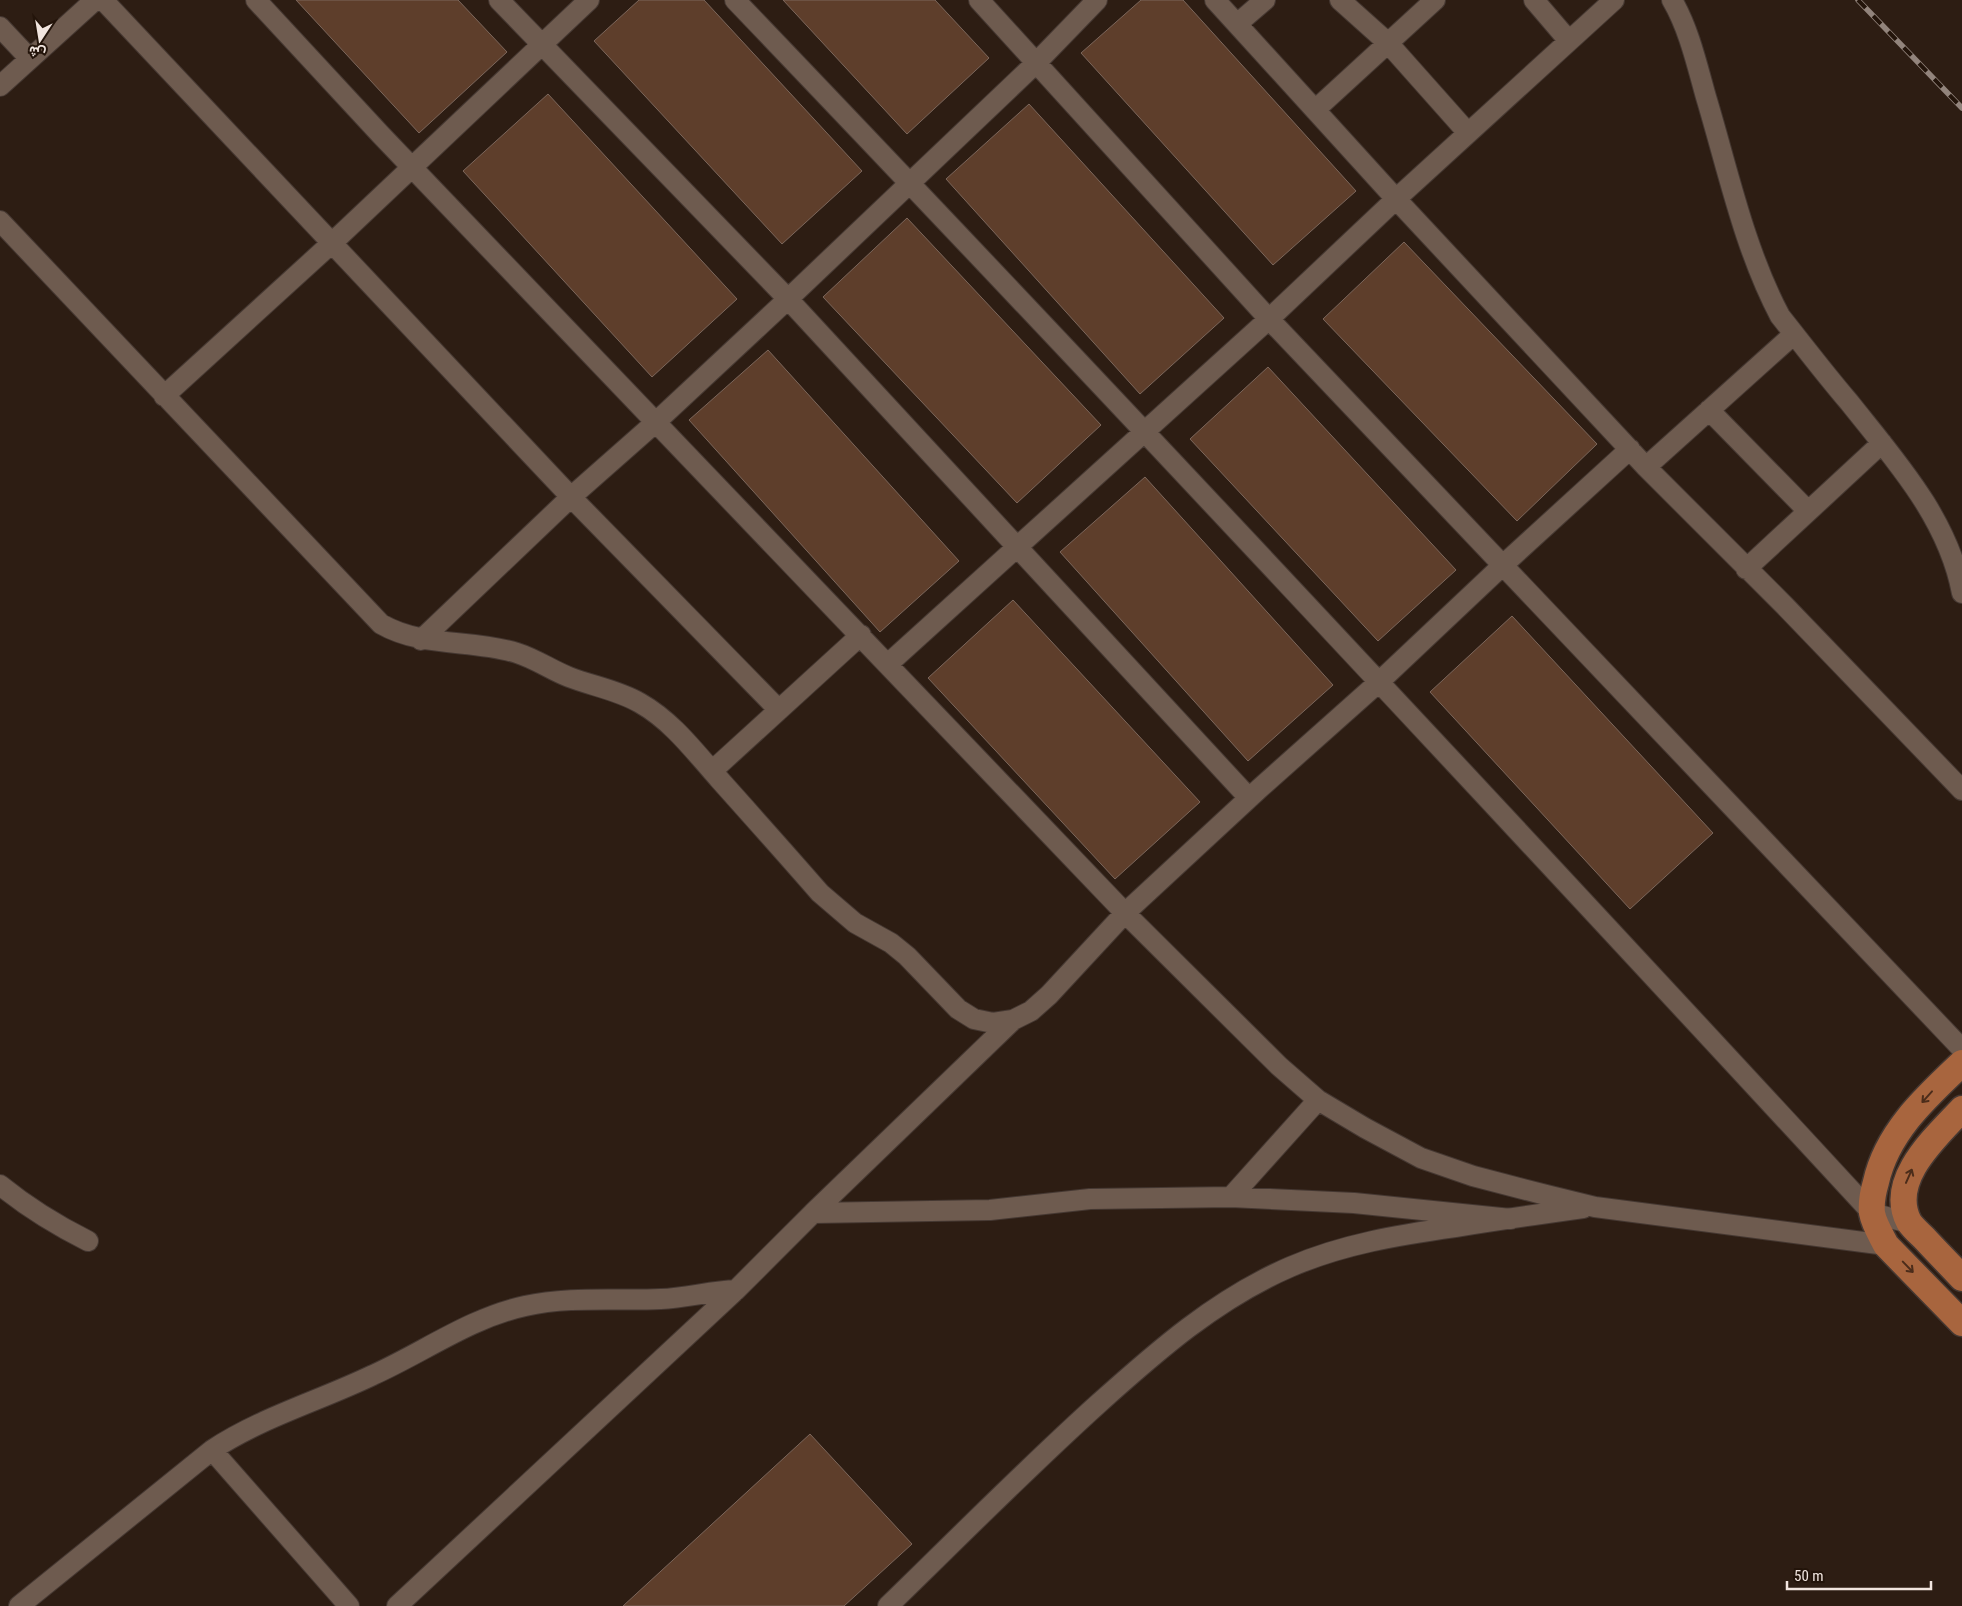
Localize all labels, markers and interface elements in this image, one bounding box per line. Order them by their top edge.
north arrow [15,15,65,65]
text: ش [27,42,47,62]
one-way arrow [1921,1090,1933,1103]
one-way arrow [1905,1169,1915,1184]
one-way arrow [1902,1261,1914,1274]
scale bar [1787,1558,1931,1590]
text: 50 m [1794,1567,1824,1585]

